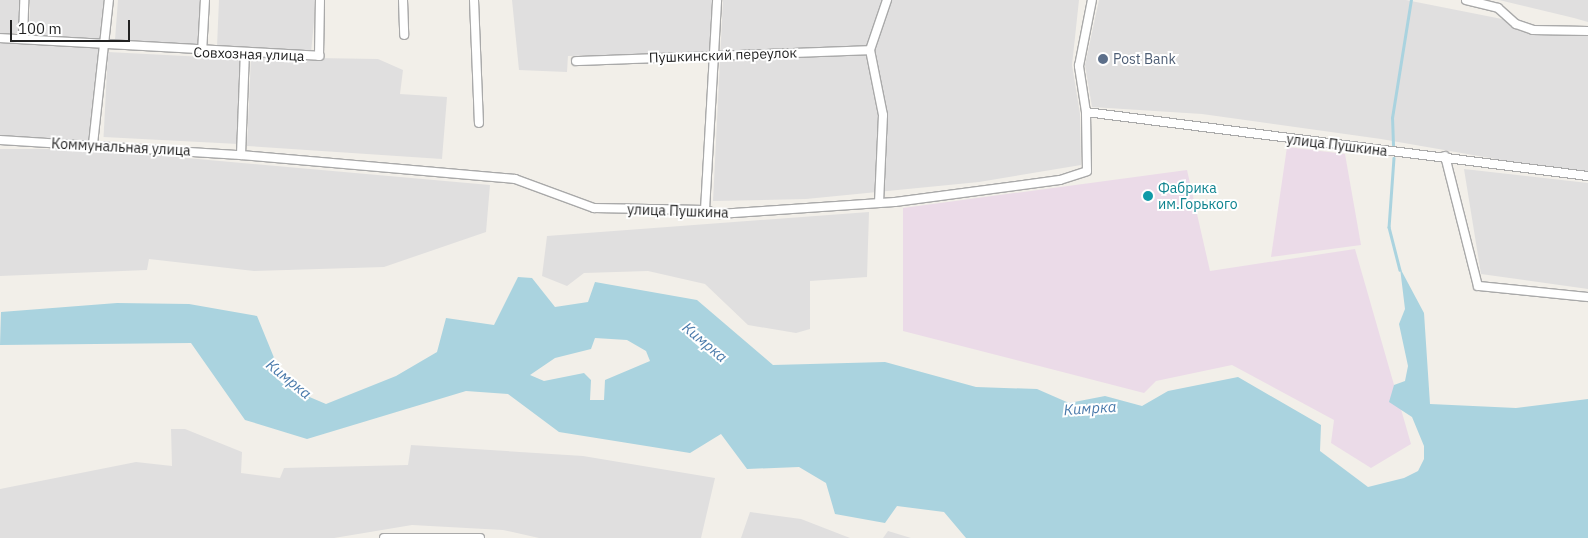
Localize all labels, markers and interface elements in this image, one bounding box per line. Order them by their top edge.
scale bar [12,10,132,42]
text: 100 m [18,19,62,38]
street label: Совхозная улица [193,44,305,64]
street label: Пушкинский переулок [649,44,797,66]
place label: Post Bank [1113,51,1176,67]
marker: Post Bank [1097,53,1109,65]
street label: улица Пушкина [1286,130,1388,160]
street label: Коммунальная улица [51,135,191,159]
place label: Фабрика им.Горького [1158,180,1238,212]
marker: Фабрика им.Горького [1142,190,1154,202]
street label: улица Пушкина [627,201,729,221]
water label: Кимрка [679,318,731,366]
water label: Кимрка [263,355,315,403]
water label: Кимрка [1063,397,1117,419]

